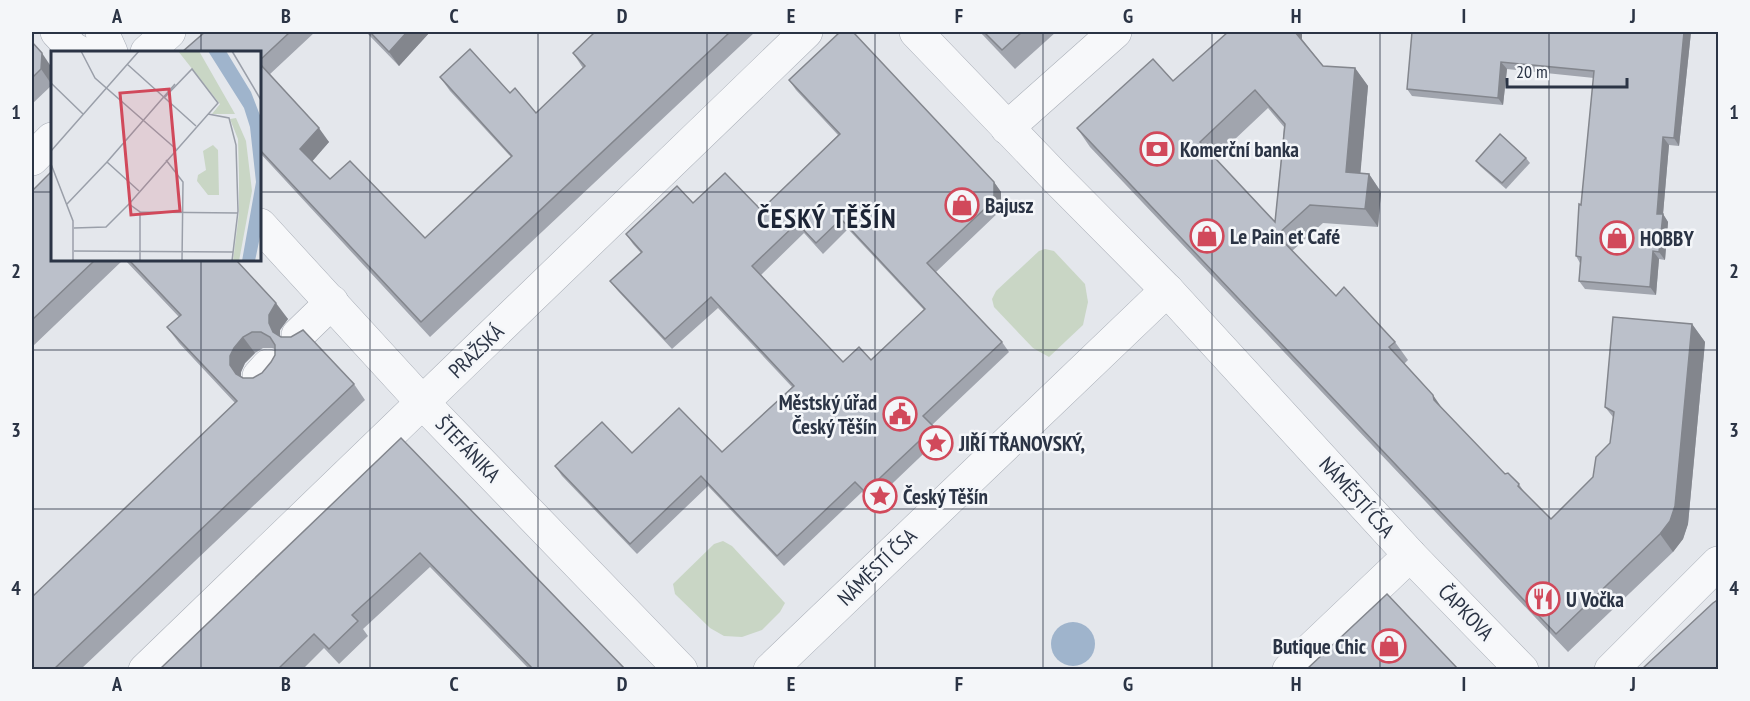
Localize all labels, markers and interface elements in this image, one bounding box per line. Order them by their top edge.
text: A [111,3,123,29]
text: B [281,3,291,29]
text: C [449,3,459,29]
text: D [617,3,628,29]
text: E [787,3,795,29]
text: F [955,3,963,29]
text: G [1123,3,1133,29]
text: H [1291,3,1301,29]
text: I [1462,3,1466,29]
text: J [1629,3,1636,29]
inset map [51,51,261,261]
scale bar [1507,51,1627,89]
text: 20 m [1516,60,1548,83]
text: 1 [11,99,21,125]
text: 1 [1729,99,1739,125]
bank icon: Komerční banka [1139,131,1175,167]
place label: Komerční banka [1180,136,1299,163]
shop icon: Bajusz [944,187,980,223]
place label: Bajusz [985,192,1033,219]
district label: ČESKÝ TĚŠÍN [757,201,897,235]
shop icon: Le Pain et Café [1189,218,1225,254]
shop icon: HOBBY [1599,220,1635,256]
place label: Le Pain et Café [1230,223,1340,250]
place label: HOBBY [1640,225,1694,252]
text: 2 [11,258,21,284]
text: 2 [1729,258,1739,284]
street label: PRAŽSKÁ [443,318,509,384]
place label: Městský úřad Český Těšín [779,389,877,440]
public building icon: Městský úřad Český Těšín [882,396,918,432]
street label: ŠTEFÁNIKA [430,410,506,488]
text: 3 [11,417,21,443]
text: 3 [1729,417,1739,443]
place icon: JIŘÍ TŘANOVSKÝ, [918,425,954,461]
place label: JIŘÍ TŘANOVSKÝ, [958,430,1085,457]
street label: NÁMĚSTÍ ČSA [1314,451,1400,543]
place icon: Český Těšín [862,478,898,514]
place label: Český Těšín [903,483,988,510]
street label: NÁMĚSTÍ ČSA [832,523,922,611]
text: 4 [11,575,21,601]
text: 4 [1729,575,1739,601]
street label: ČAPKOVA [1433,578,1499,646]
restaurant icon: U Vočka [1525,581,1561,617]
place label: U Vočka [1566,586,1624,613]
shop icon: Butique Chic [1371,628,1407,664]
place label: Butique Chic [1273,633,1367,660]
text: A [111,671,123,697]
text: B [281,671,291,697]
text: C [449,671,459,697]
text: D [617,671,628,697]
text: E [787,671,795,697]
text: F [955,671,963,697]
text: G [1123,671,1133,697]
text: H [1291,671,1301,697]
text: I [1462,671,1466,697]
text: J [1629,671,1636,697]

